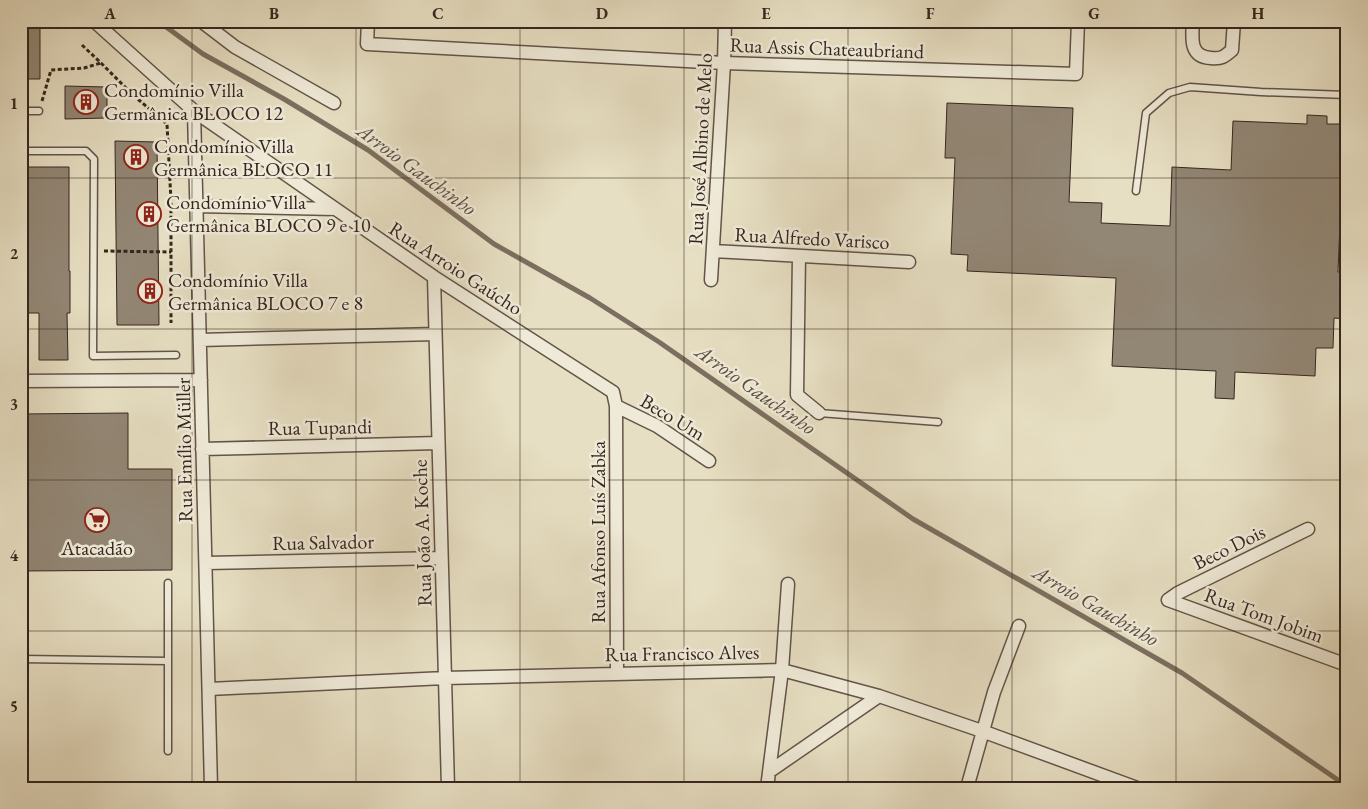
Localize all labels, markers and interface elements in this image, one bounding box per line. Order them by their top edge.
text: A [103,3,116,24]
text: B [269,3,279,24]
text: C [432,3,444,24]
text: D [596,3,608,24]
text: E [761,3,771,24]
text: F [926,3,935,24]
text: G [1088,3,1100,24]
text: H [1252,3,1265,24]
street label: Rua Assis Chateaubriand [729,32,926,64]
street label: Rua José Albino de Melo [682,52,718,246]
place label: Condomínio Villa Germânica BLOCO 12 [104,77,284,126]
building icon: Condomínio Villa Germânica BLOCO 12 [73,89,99,115]
text: 1 [10,93,18,114]
water label: Arroio Gauchinho [350,115,482,221]
place label: Condomínio Villa Germânica BLOCO 11 [154,133,333,182]
building icon: Condomínio Villa Germânica BLOCO 11 [123,144,149,170]
place label: Condomínio Villa Germânica BLOCO 9 e 10 [166,189,371,238]
building icon: Condomínio Villa Germânica BLOCO 9 e 10 [136,201,162,227]
street label: Rua Arroio Gaúcho [384,215,528,321]
street label: Rua Alfredo Varisco [734,221,890,255]
text: 2 [10,243,19,264]
place label: Condomínio Villa Germânica BLOCO 7 e 8 [168,267,363,316]
building icon: Condomínio Villa Germânica BLOCO 7 e 8 [137,278,163,304]
water label: Arroio Gauchinho [689,336,822,441]
street label: Rua Emílio Müller [170,377,198,523]
street label: Beco Um [636,387,711,447]
text: 3 [10,394,18,415]
street label: Rua Tupandi [268,413,372,441]
street label: Rua Afonso Luís Zabka [585,441,611,623]
street label: Rua João A. Koche [406,459,438,607]
supermarket icon: Atacadão [84,507,110,533]
street label: Beco Dois [1189,518,1269,576]
street label: Rua Salvador [272,528,375,556]
place label: Atacadão [60,535,133,561]
text: 4 [10,545,19,566]
water label: Arroio Gauchinho [1026,557,1164,652]
street label: Rua Tom Jobim [1201,581,1328,649]
street label: Rua Francisco Alves [605,639,759,667]
text: 5 [10,696,18,717]

